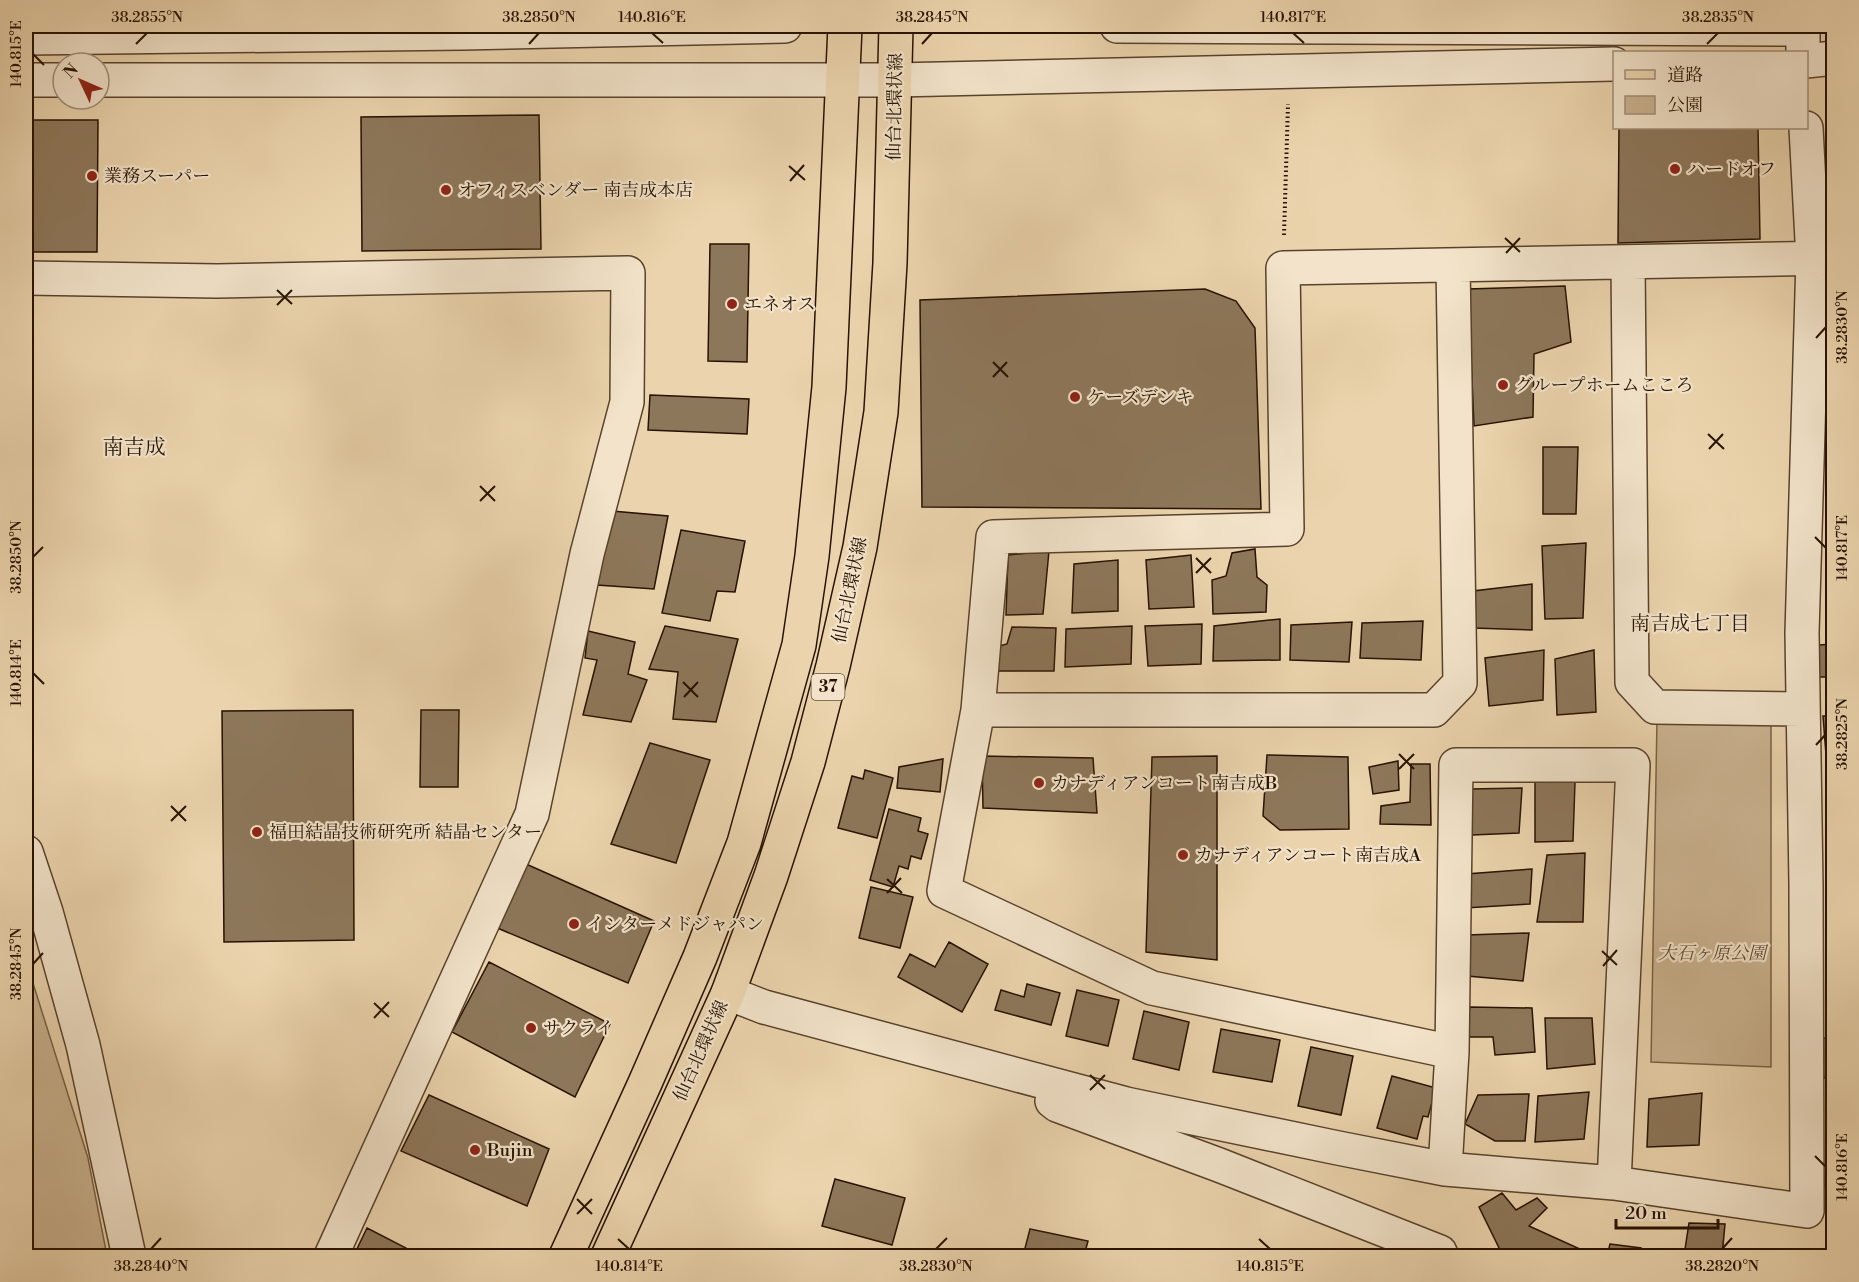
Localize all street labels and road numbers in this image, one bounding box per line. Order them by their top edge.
street label: 仙台北環状線 [883,53,907,161]
street label: 仙台北環状線 [828,535,872,645]
road number: 37 [812,674,844,700]
street label: 仙台北環状線 [669,997,733,1105]

